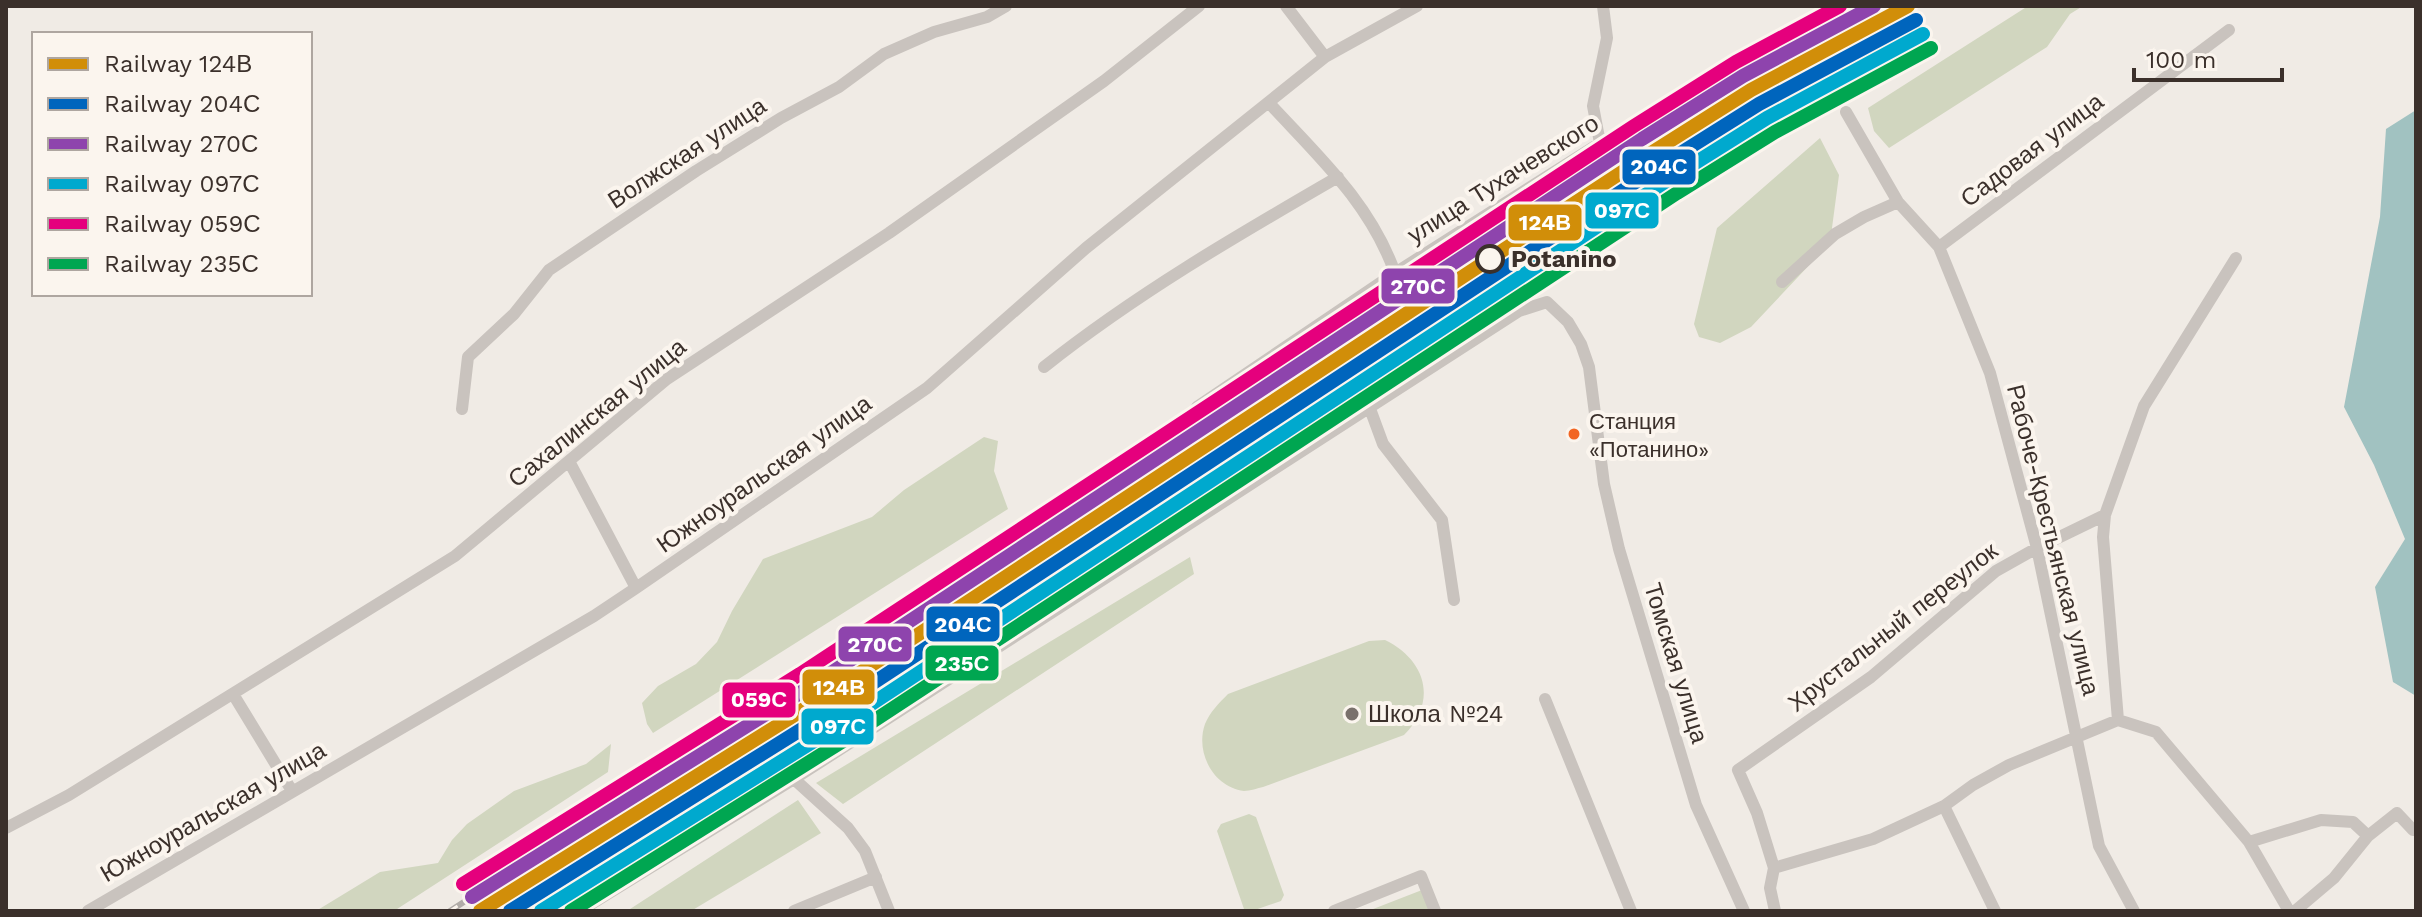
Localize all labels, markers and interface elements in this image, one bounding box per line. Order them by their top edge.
legend [32,32,312,296]
scale bar [2134,32,2282,82]
text: 100 m [2146,46,2216,74]
text: Railway 124В [104,50,252,78]
street label: Садовая улица [1955,87,2109,213]
text: Railway 204С [104,90,260,118]
street label: Волжская улица [603,91,772,214]
street label: улица Тухачевского [1402,109,1604,249]
text: Railway 270С [104,130,258,158]
line badge: 204С [1621,148,1697,186]
text: 204С [1630,154,1688,179]
text: Railway 097С [104,170,260,198]
line badge: 097С [1584,191,1660,230]
text: 097С [1594,198,1650,223]
line badge: 124В [1507,203,1583,242]
text: Railway 059С [104,210,261,238]
text: 124В [1519,210,1571,235]
marker: Potanino [1476,245,1504,273]
place label: Potanino [1511,245,1617,273]
text: Railway 235С [104,250,259,278]
line badge: 270С [1380,267,1456,305]
text: 270С [1390,274,1446,299]
street label: Сахалинская улица [503,332,692,493]
street label: Рабоче-Крестьянская улица [2001,382,2105,699]
street label: Южноуральская улица [651,389,877,559]
place label: Станция «Потанино» [1589,409,1709,462]
marker: Станция «Потанино» [1566,426,1582,442]
street label: Хрустальный переулок [1783,536,2004,717]
street label: Томская улица [1638,579,1714,747]
line badge: 204С [925,605,1001,643]
text: 204С [934,612,992,637]
line badge: 270С [837,625,913,663]
text: 270С [847,632,903,657]
line badge: 235С [924,644,1000,682]
text: 235С [935,651,990,676]
line badge: 124В [801,668,876,706]
text: 124В [813,675,865,700]
line badge: 059С [721,681,797,719]
text: 059С [731,687,787,712]
place label: Школа №24 [1368,700,1503,728]
marker: Школа №24 [1343,705,1361,723]
line badge: 097С [800,707,875,746]
text: 097С [810,714,866,739]
street label: Южноуральская улица [96,736,331,888]

